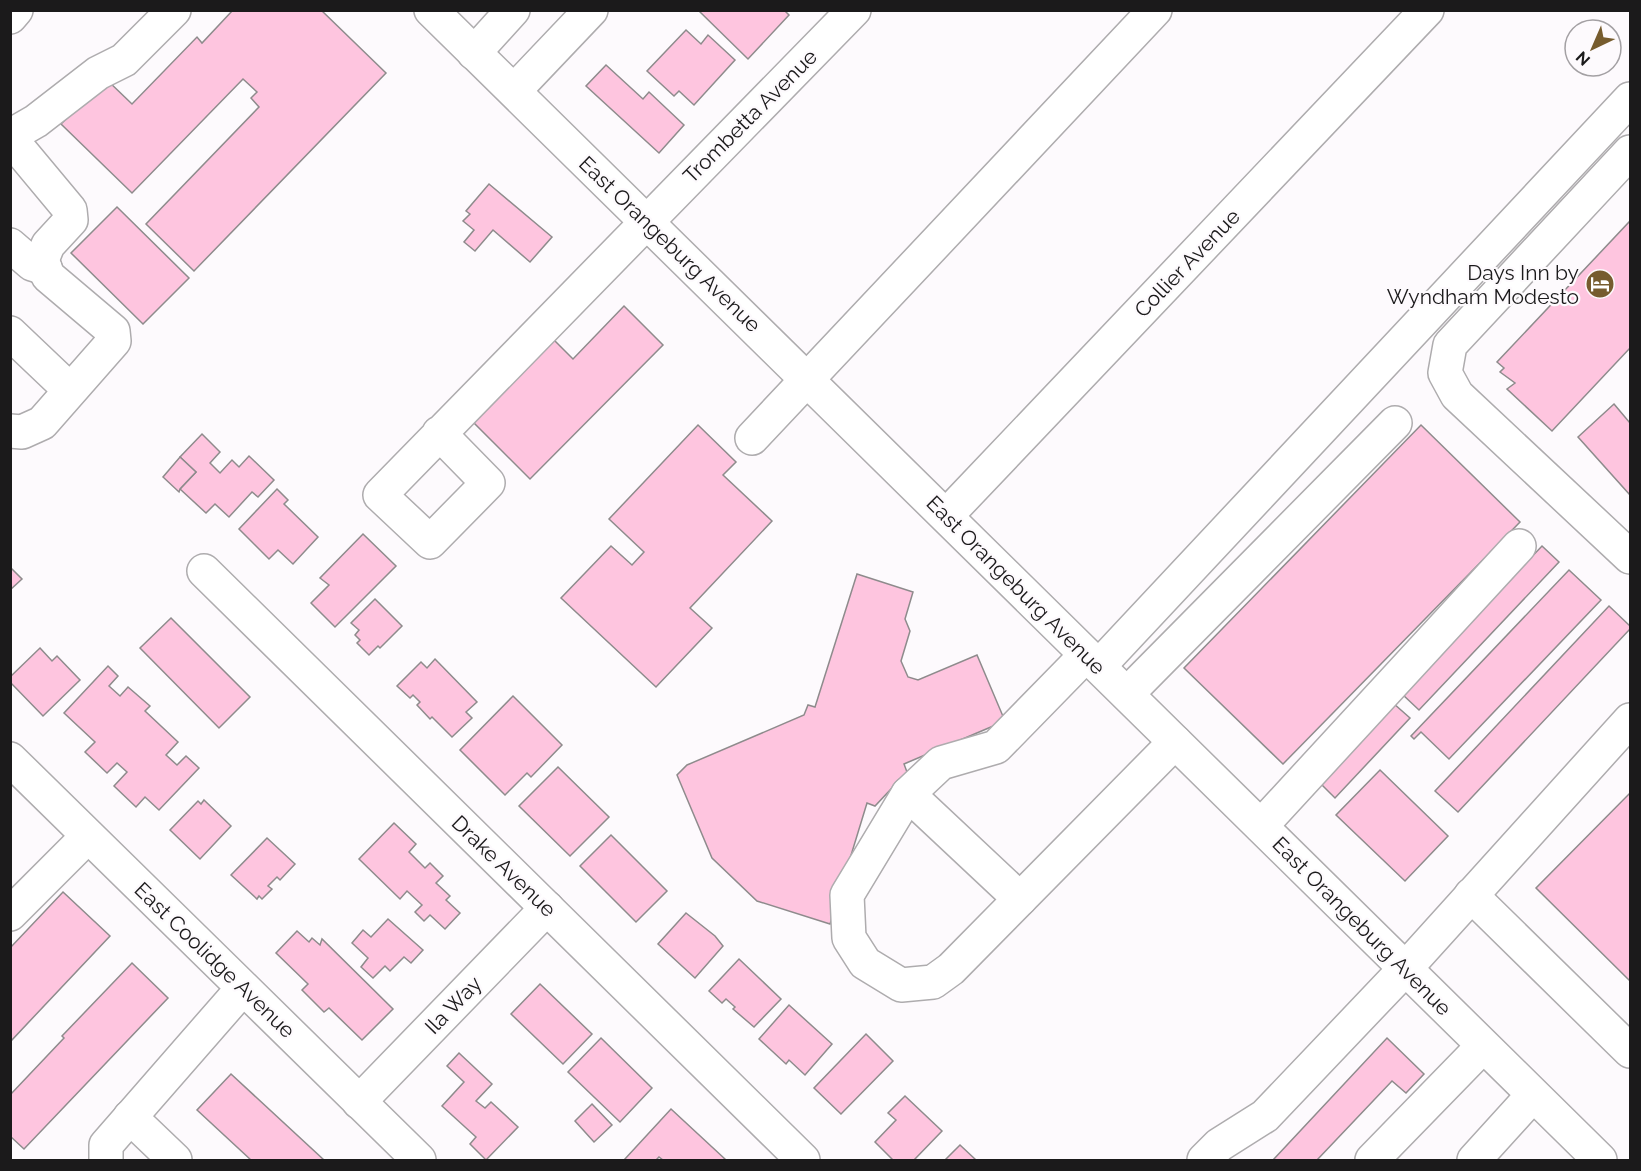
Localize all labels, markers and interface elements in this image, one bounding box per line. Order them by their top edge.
north arrow [1563,18,1623,78]
street label: Trombetta Avenue [678,44,822,188]
text: N [1572,47,1594,70]
street label: East Orangeburg Avenue [574,151,766,337]
street label: Collier Avenue [1129,204,1245,322]
place label: Days Inn by Wyndham Modesto [1387,260,1579,309]
hotel icon: Days Inn by Wyndham Modesto [1584,268,1616,300]
street label: East Orangeburg Avenue [921,490,1111,680]
street label: Drake Avenue [447,810,561,922]
street label: East Orangeburg Avenue [1267,831,1457,1021]
street label: East Coolidge Avenue [130,877,300,1043]
street label: Ila Way [420,971,486,1039]

